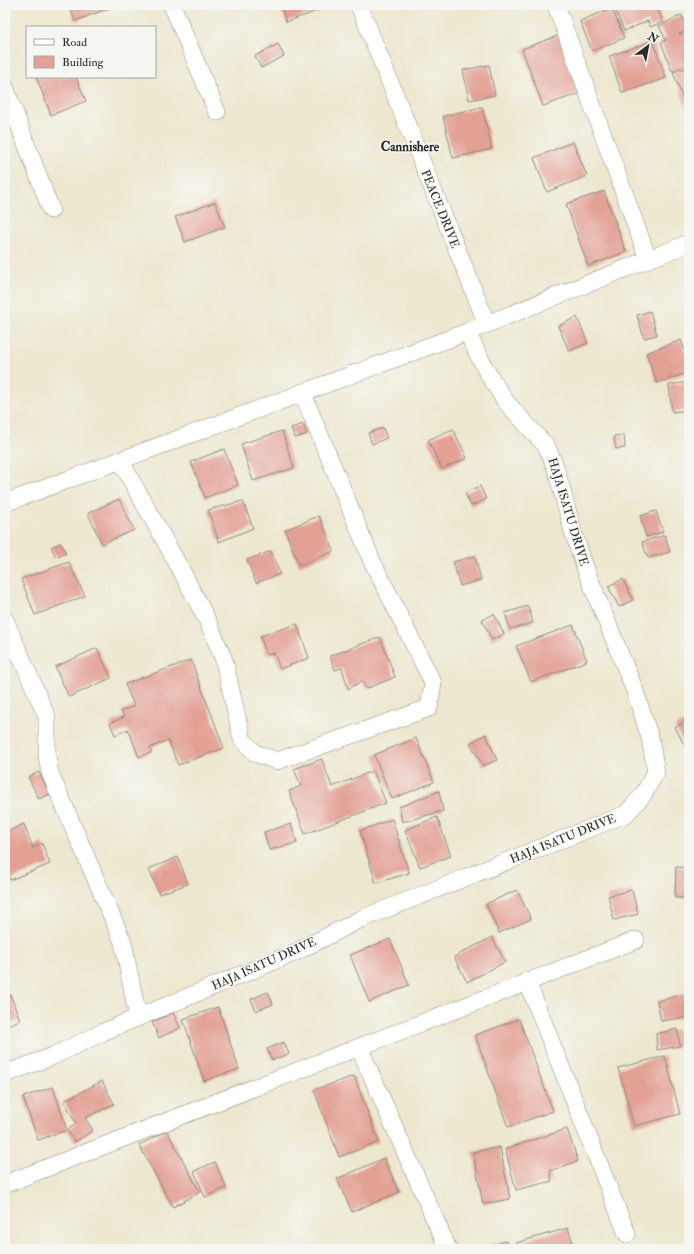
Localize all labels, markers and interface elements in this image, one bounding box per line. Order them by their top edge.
legend [26,26,156,78]
north arrow [628,26,668,66]
text: N [645,29,662,47]
text: Road [62,35,87,50]
text: Building [62,55,105,70]
district label: Cannishere [381,139,440,155]
street label: PEACE DRIVE [417,168,463,251]
street label: HAJA ISATU DRIVE [544,456,592,568]
street label: HAJA ISATU DRIVE [508,811,618,867]
street label: HAJA ISATU DRIVE [210,934,319,994]

